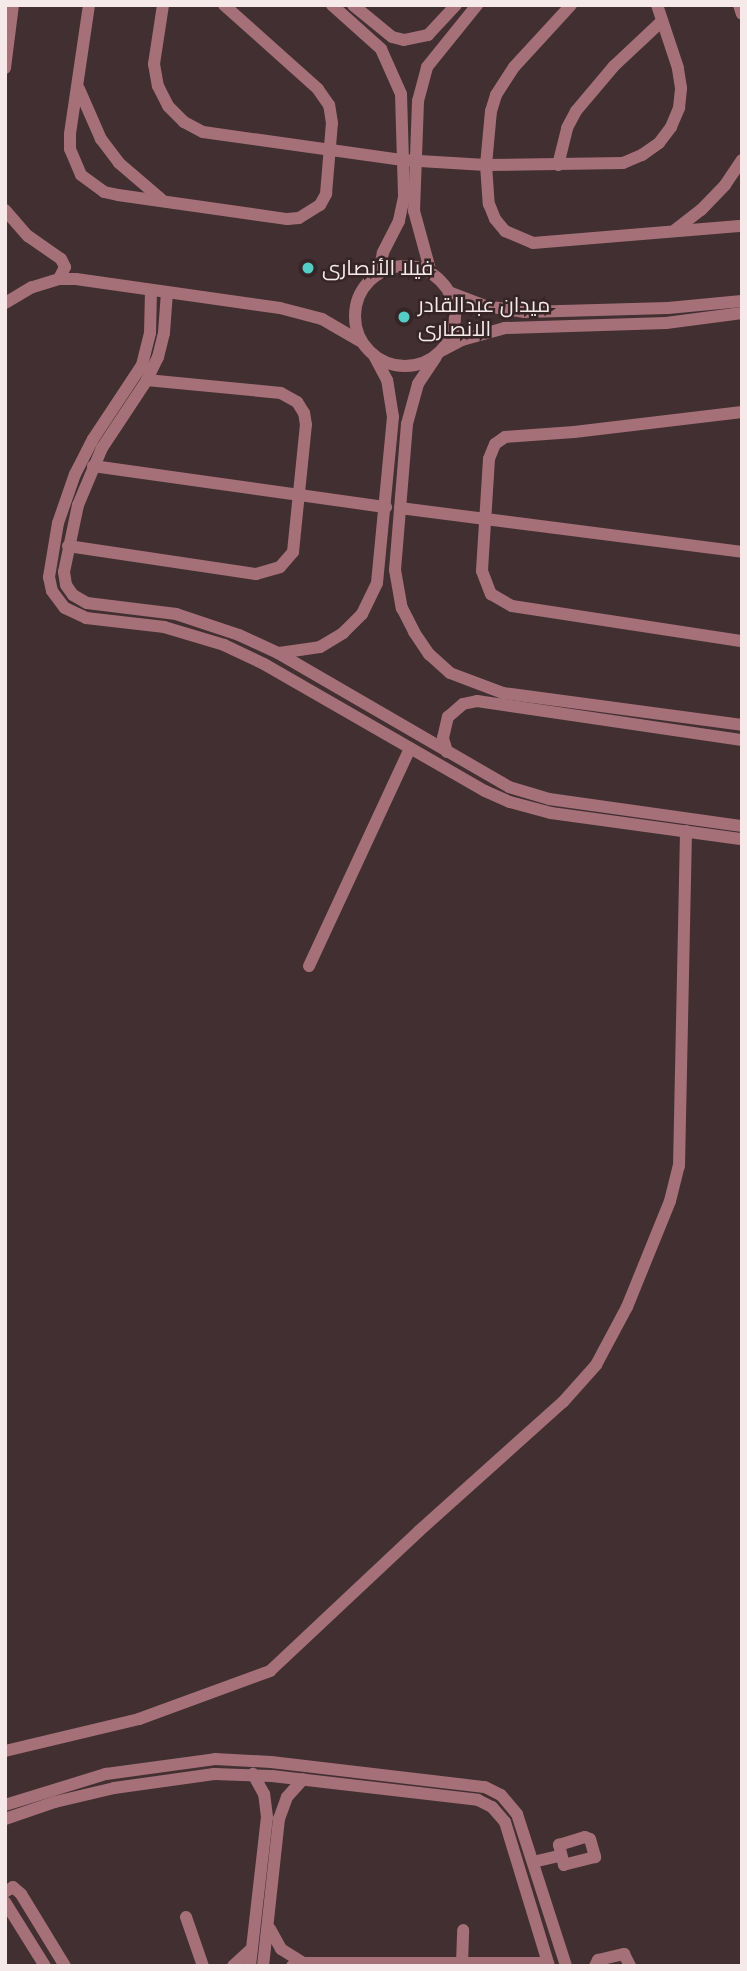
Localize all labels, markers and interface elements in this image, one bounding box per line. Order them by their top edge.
place label: فيلا الأنصارى [322,255,433,281]
marker: فيلا الأنصارى [300,260,316,276]
place label: ميدان عبدالقادر الانصارى [418,292,550,342]
marker: ميدان عبدالقادر الانصارى [396,309,412,325]

